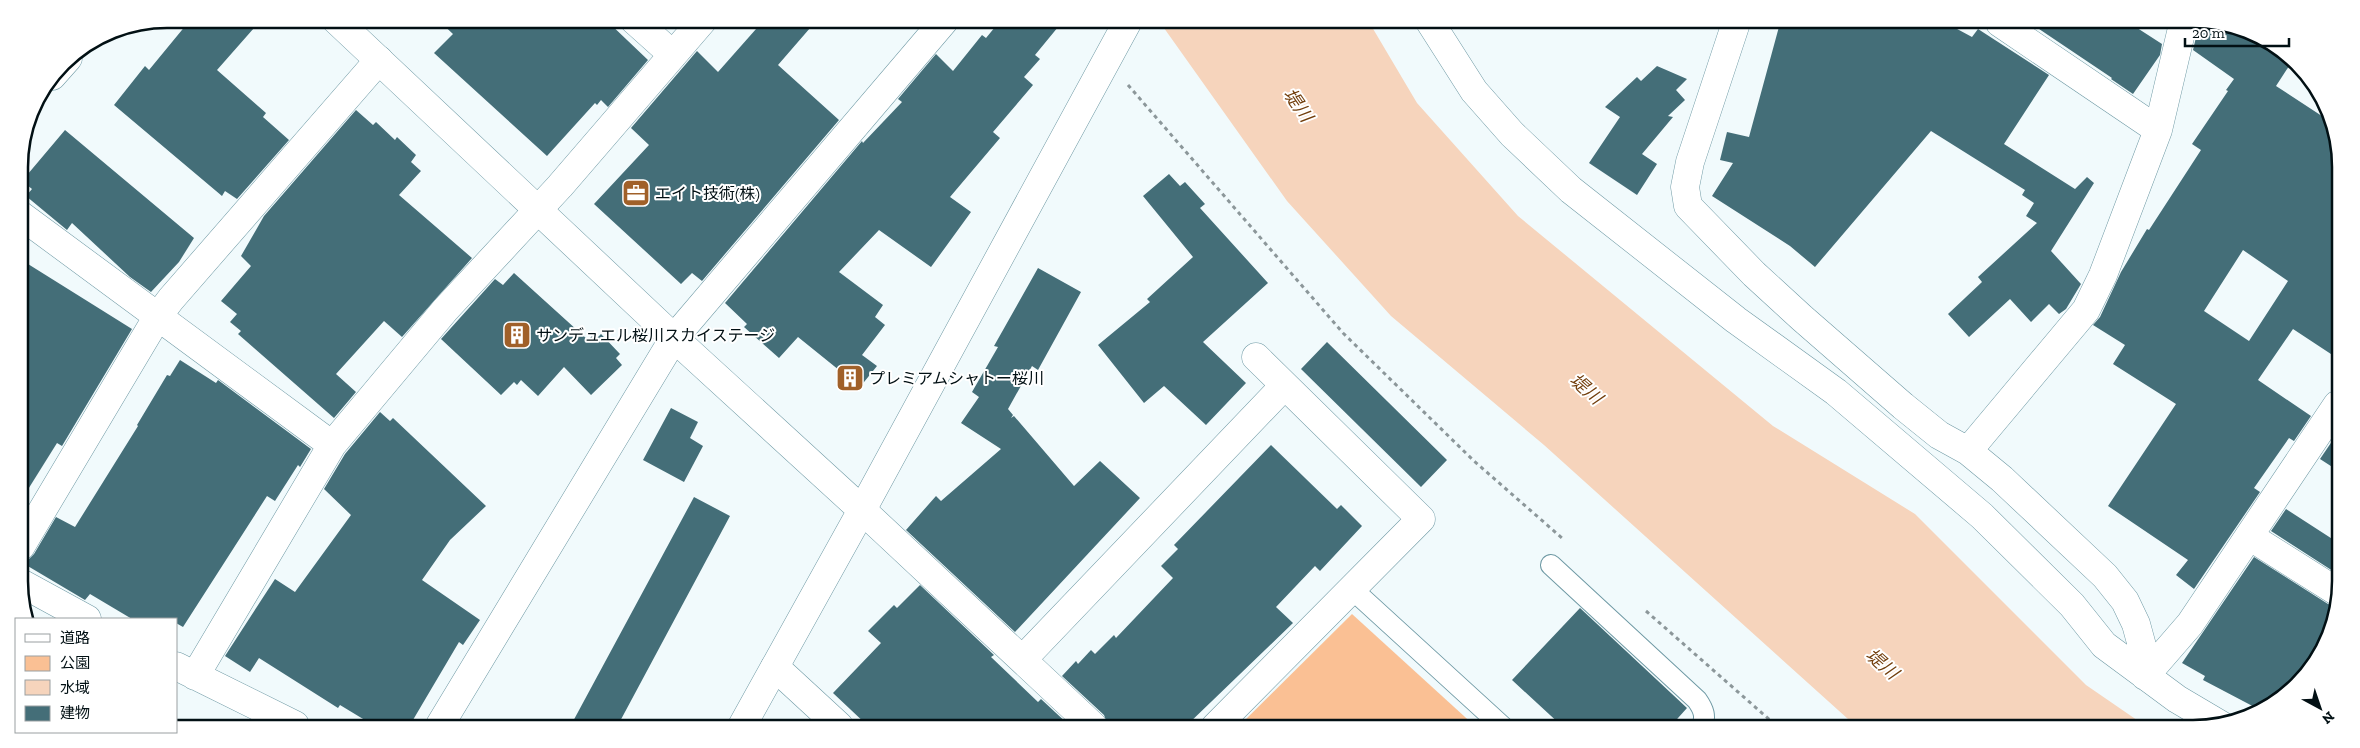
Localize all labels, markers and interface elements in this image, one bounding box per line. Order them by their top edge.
scale bar [2185,15,2289,47]
text: 20 m [2192,24,2225,42]
water label: 堤川 [1279,84,1318,128]
office icon: エイト技術(株) [621,178,651,208]
place label: エイト技術(株) [655,184,760,203]
building icon: サンデュエル桜川スカイステージ [502,320,532,350]
place label: サンデュエル桜川スカイステージ [536,326,775,345]
building icon: プレミアムシャトー桜川 [835,363,865,393]
place label: プレミアムシャトー桜川 [869,369,1044,388]
water label: 堤川 [1565,369,1608,410]
legend [15,618,178,733]
text: 道路 [60,629,90,647]
water label: 堤川 [1861,644,1904,685]
text: 公園 [60,654,90,672]
text: 水域 [60,679,90,697]
north arrow [2295,683,2345,733]
text: 建物 [60,704,90,722]
text: N [2318,708,2338,728]

